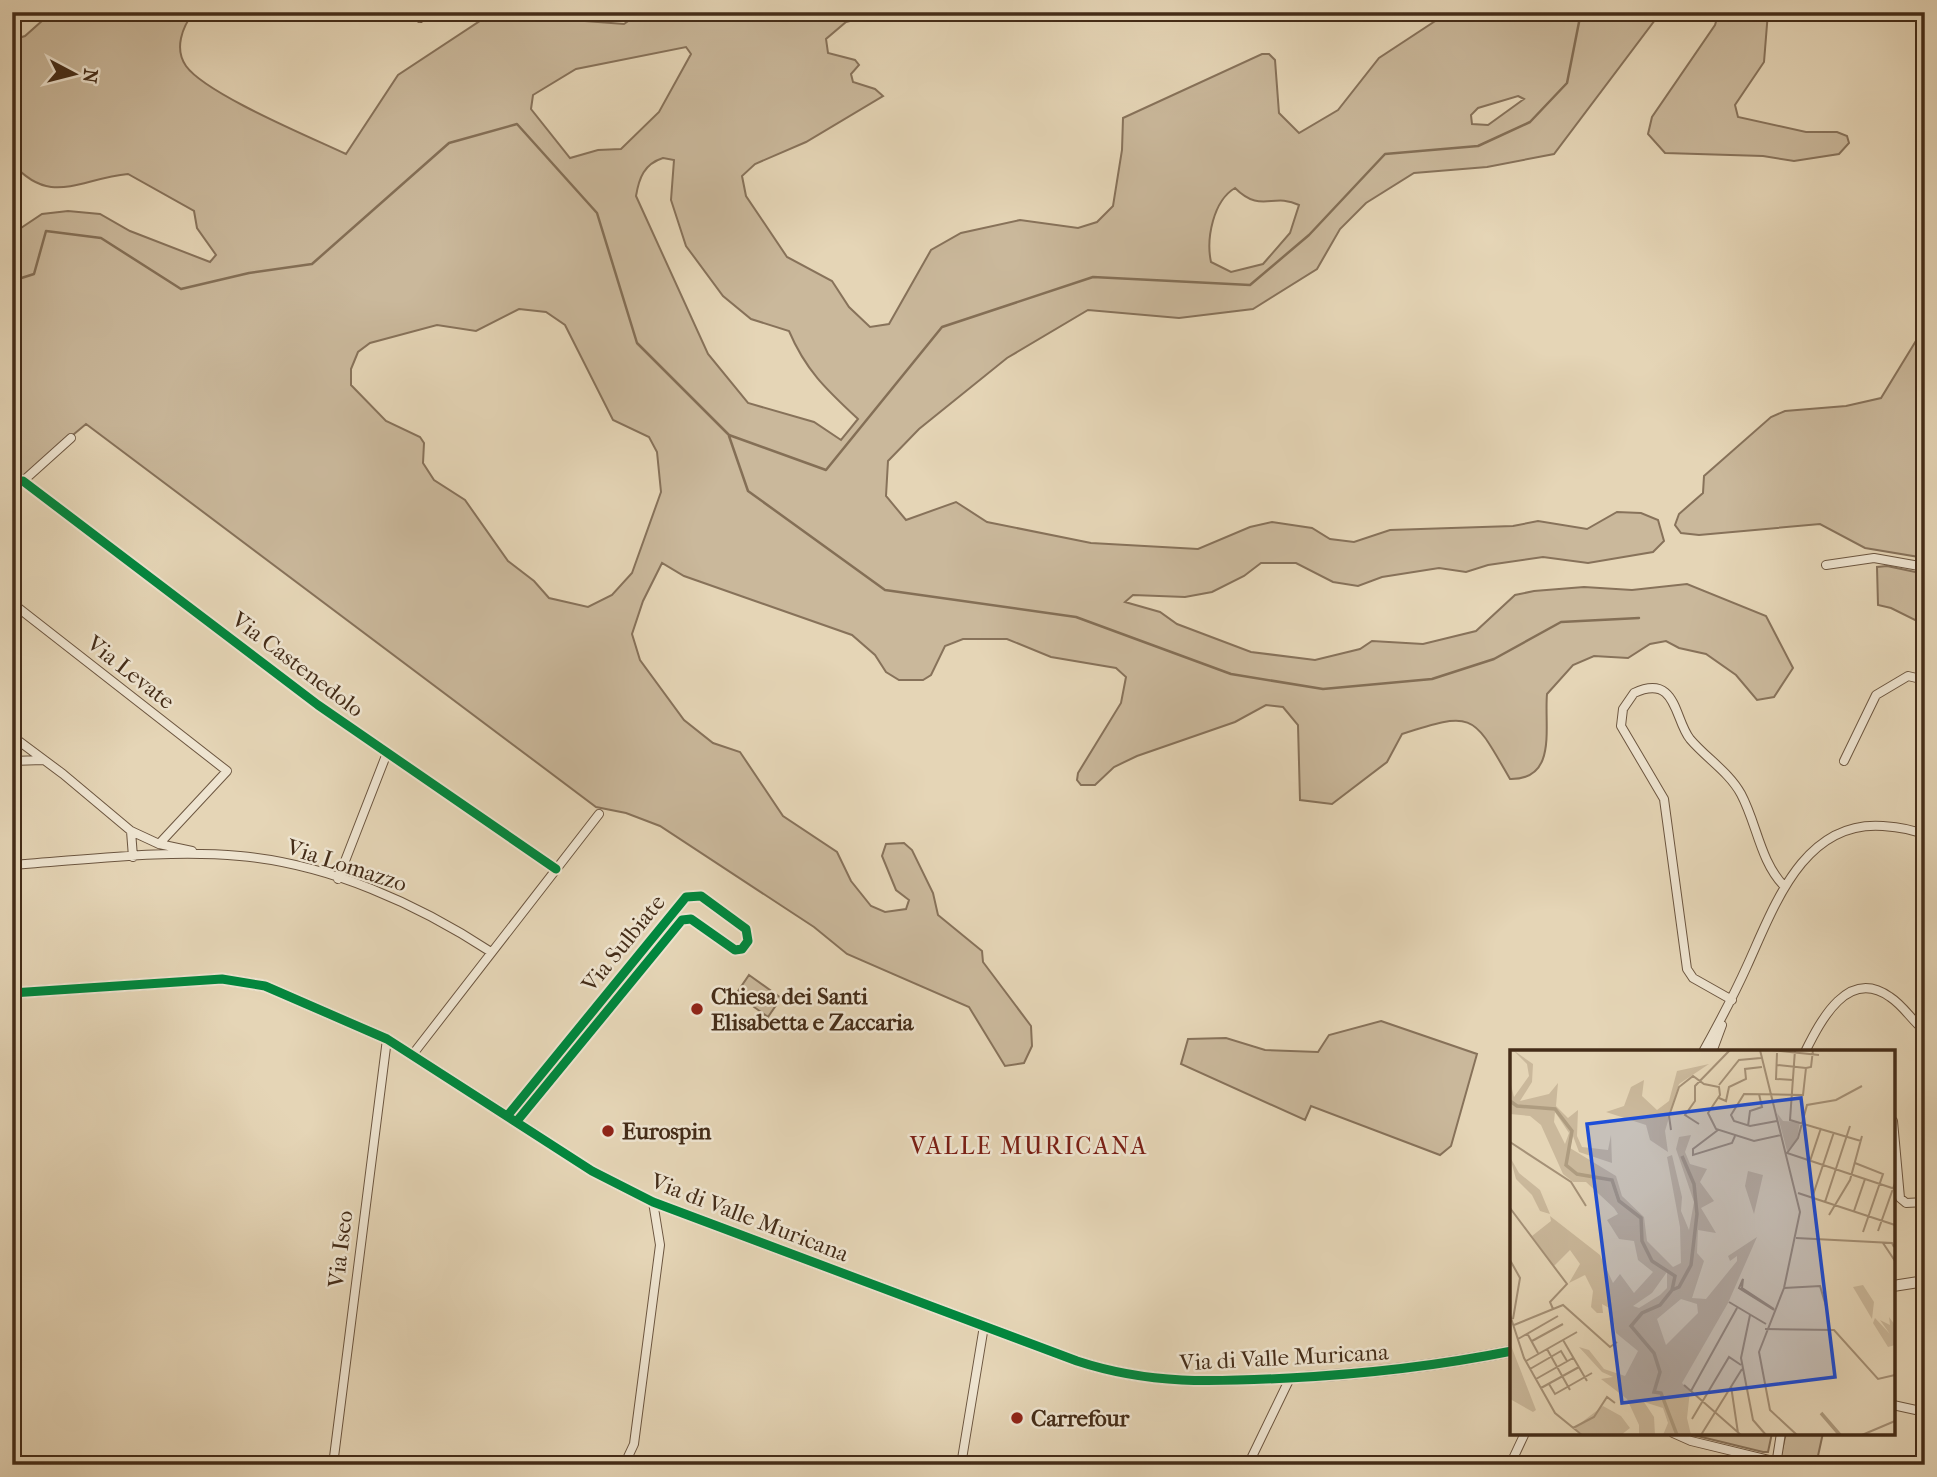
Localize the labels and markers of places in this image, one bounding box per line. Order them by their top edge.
place label: Chiesa dei Santi Elisabetta e Zaccaria [711,983,915,1036]
marker: Chiesa dei Santi Elisabetta e Zaccaria [689,1001,705,1017]
place label: Eurospin [622,1118,712,1145]
marker: Eurospin [600,1123,616,1139]
place label: Carrefour [1031,1405,1131,1432]
marker: Carrefour [1009,1410,1025,1426]

